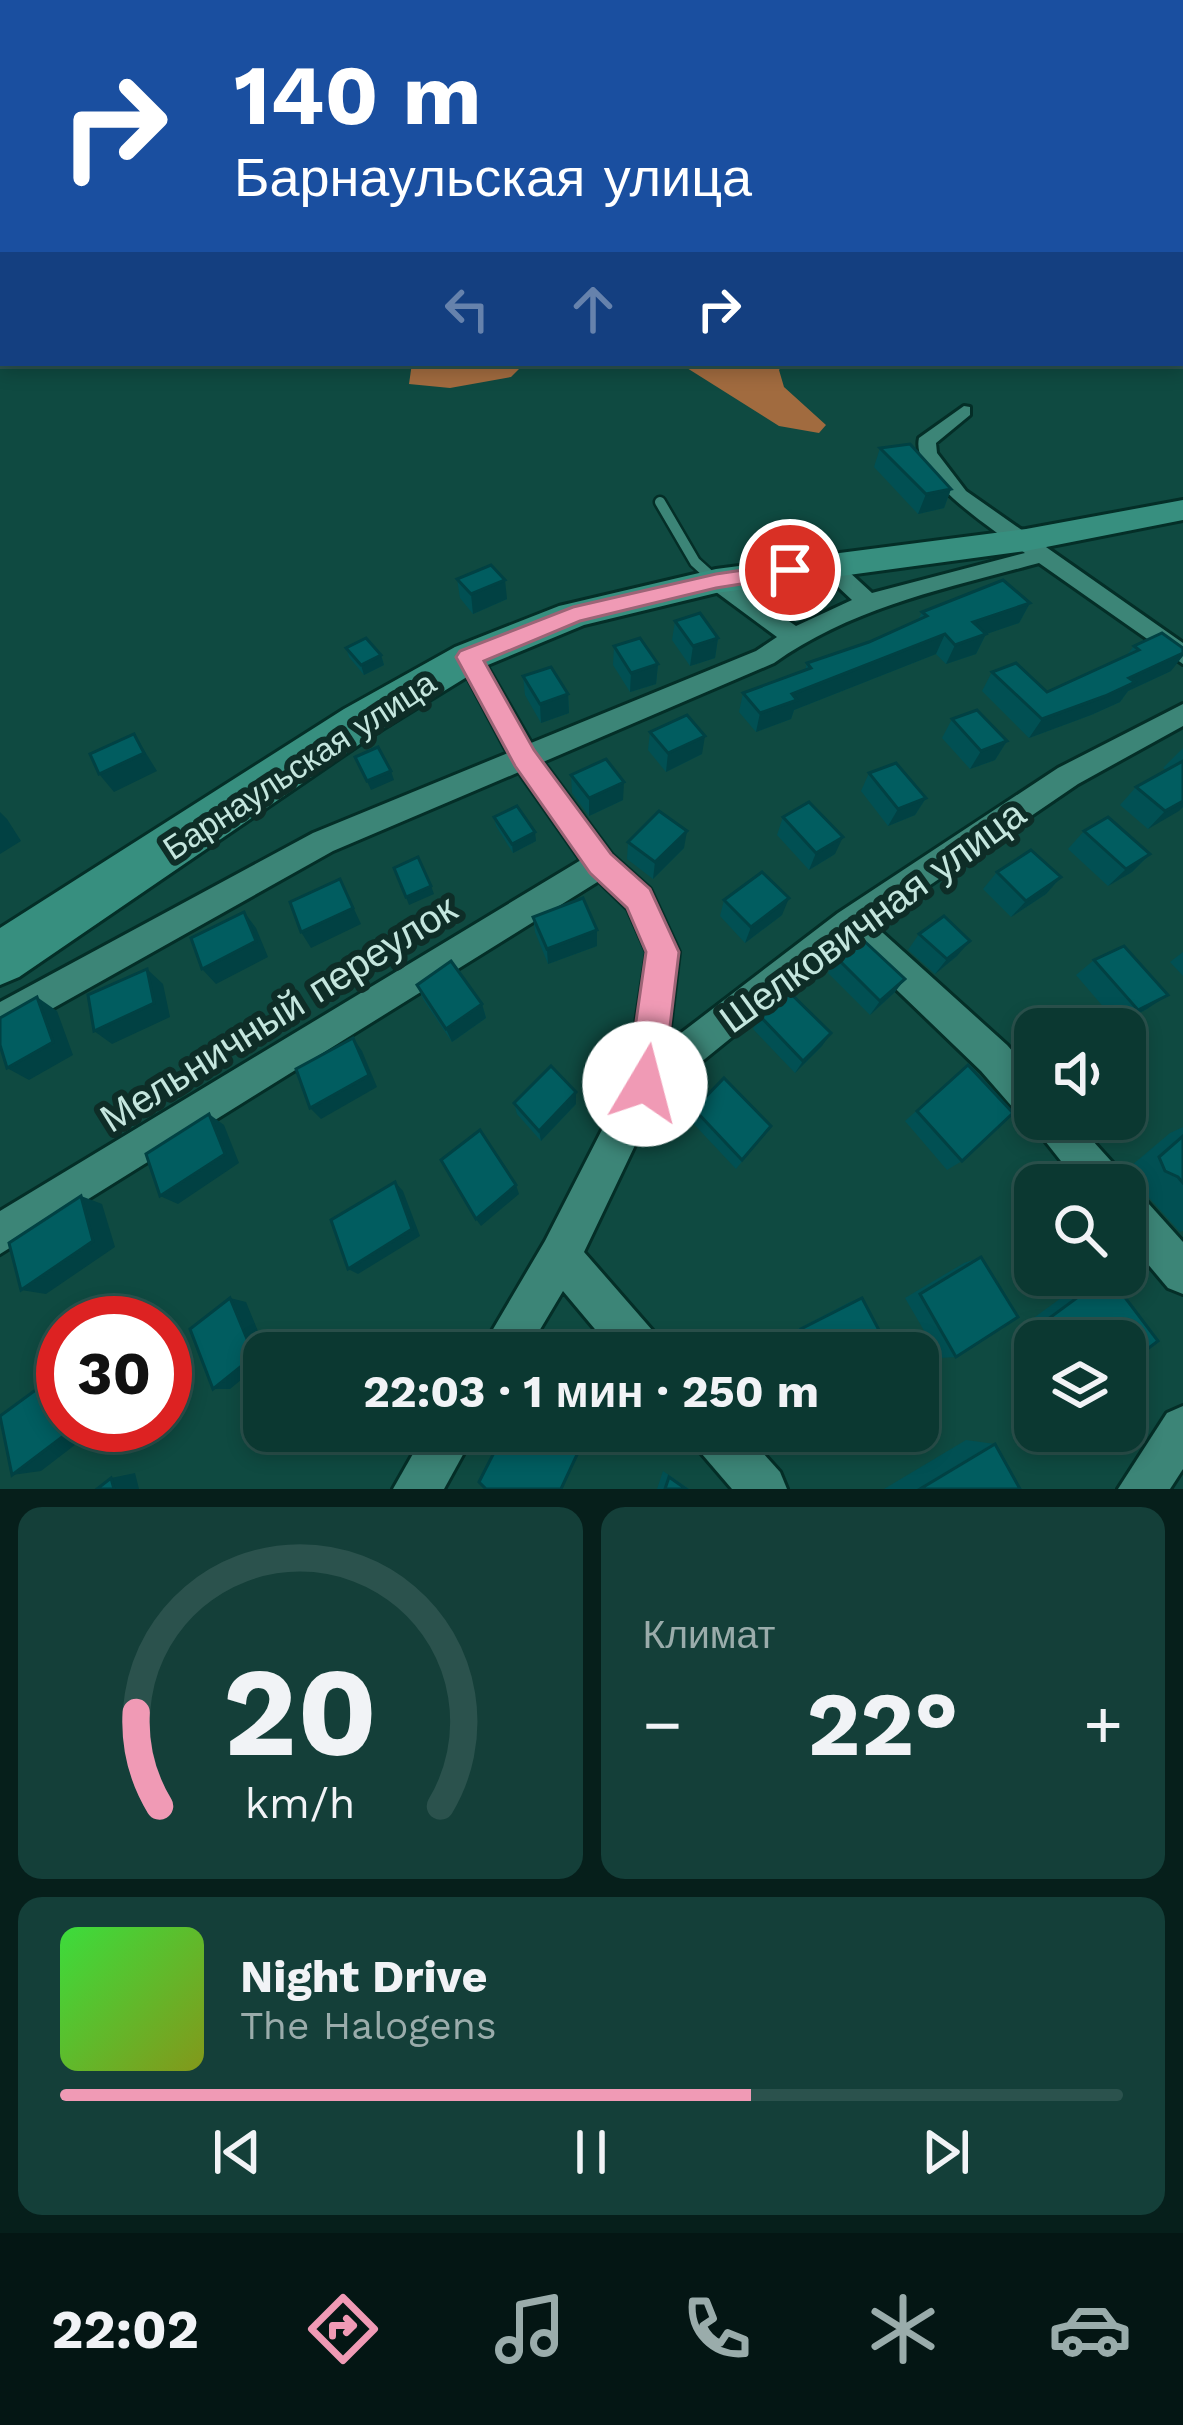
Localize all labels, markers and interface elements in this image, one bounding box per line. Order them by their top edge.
text: 140 m [234,46,482,144]
icon: right [36,48,192,204]
text: Барнаульская улица [234,146,752,209]
icon: left [434,276,500,342]
icon: ahead [560,276,626,342]
icon: right [686,276,752,342]
pin [739,519,841,621]
icon: arrive [757,537,823,603]
street label: Барнаульская улица [156,662,443,868]
street label: Шелковичная улица [711,791,1034,1042]
street label: Мельничный переулок [92,885,465,1141]
map controls [1014,1008,1146,1452]
button: sound [1014,1008,1146,1140]
position arrow [582,1021,708,1147]
button: search [1014,1164,1146,1296]
speed limit sign: 30 [36,1296,192,1452]
button: layers [1014,1320,1146,1452]
text: 22:03 · 1 мин · 250 m [363,1365,819,1418]
text: Климат [643,1612,775,1657]
text: 20 [223,1639,378,1785]
text: 22° [807,1671,959,1777]
text: − [643,1686,682,1763]
text: + [1083,1686,1123,1763]
text: km/h [245,1778,355,1828]
text: Night Drive [240,1950,488,2003]
text: The Halogens [240,2003,496,2048]
icon: previous [204,2119,270,2185]
icon: pause [558,2119,624,2185]
icon: next [913,2119,979,2185]
icon: directions [301,2287,385,2371]
icon: music [488,2287,572,2371]
icon: phone [675,2287,759,2371]
icon: climate [861,2287,945,2371]
icon: car [1048,2287,1132,2371]
text: 22:02 [51,2298,199,2361]

